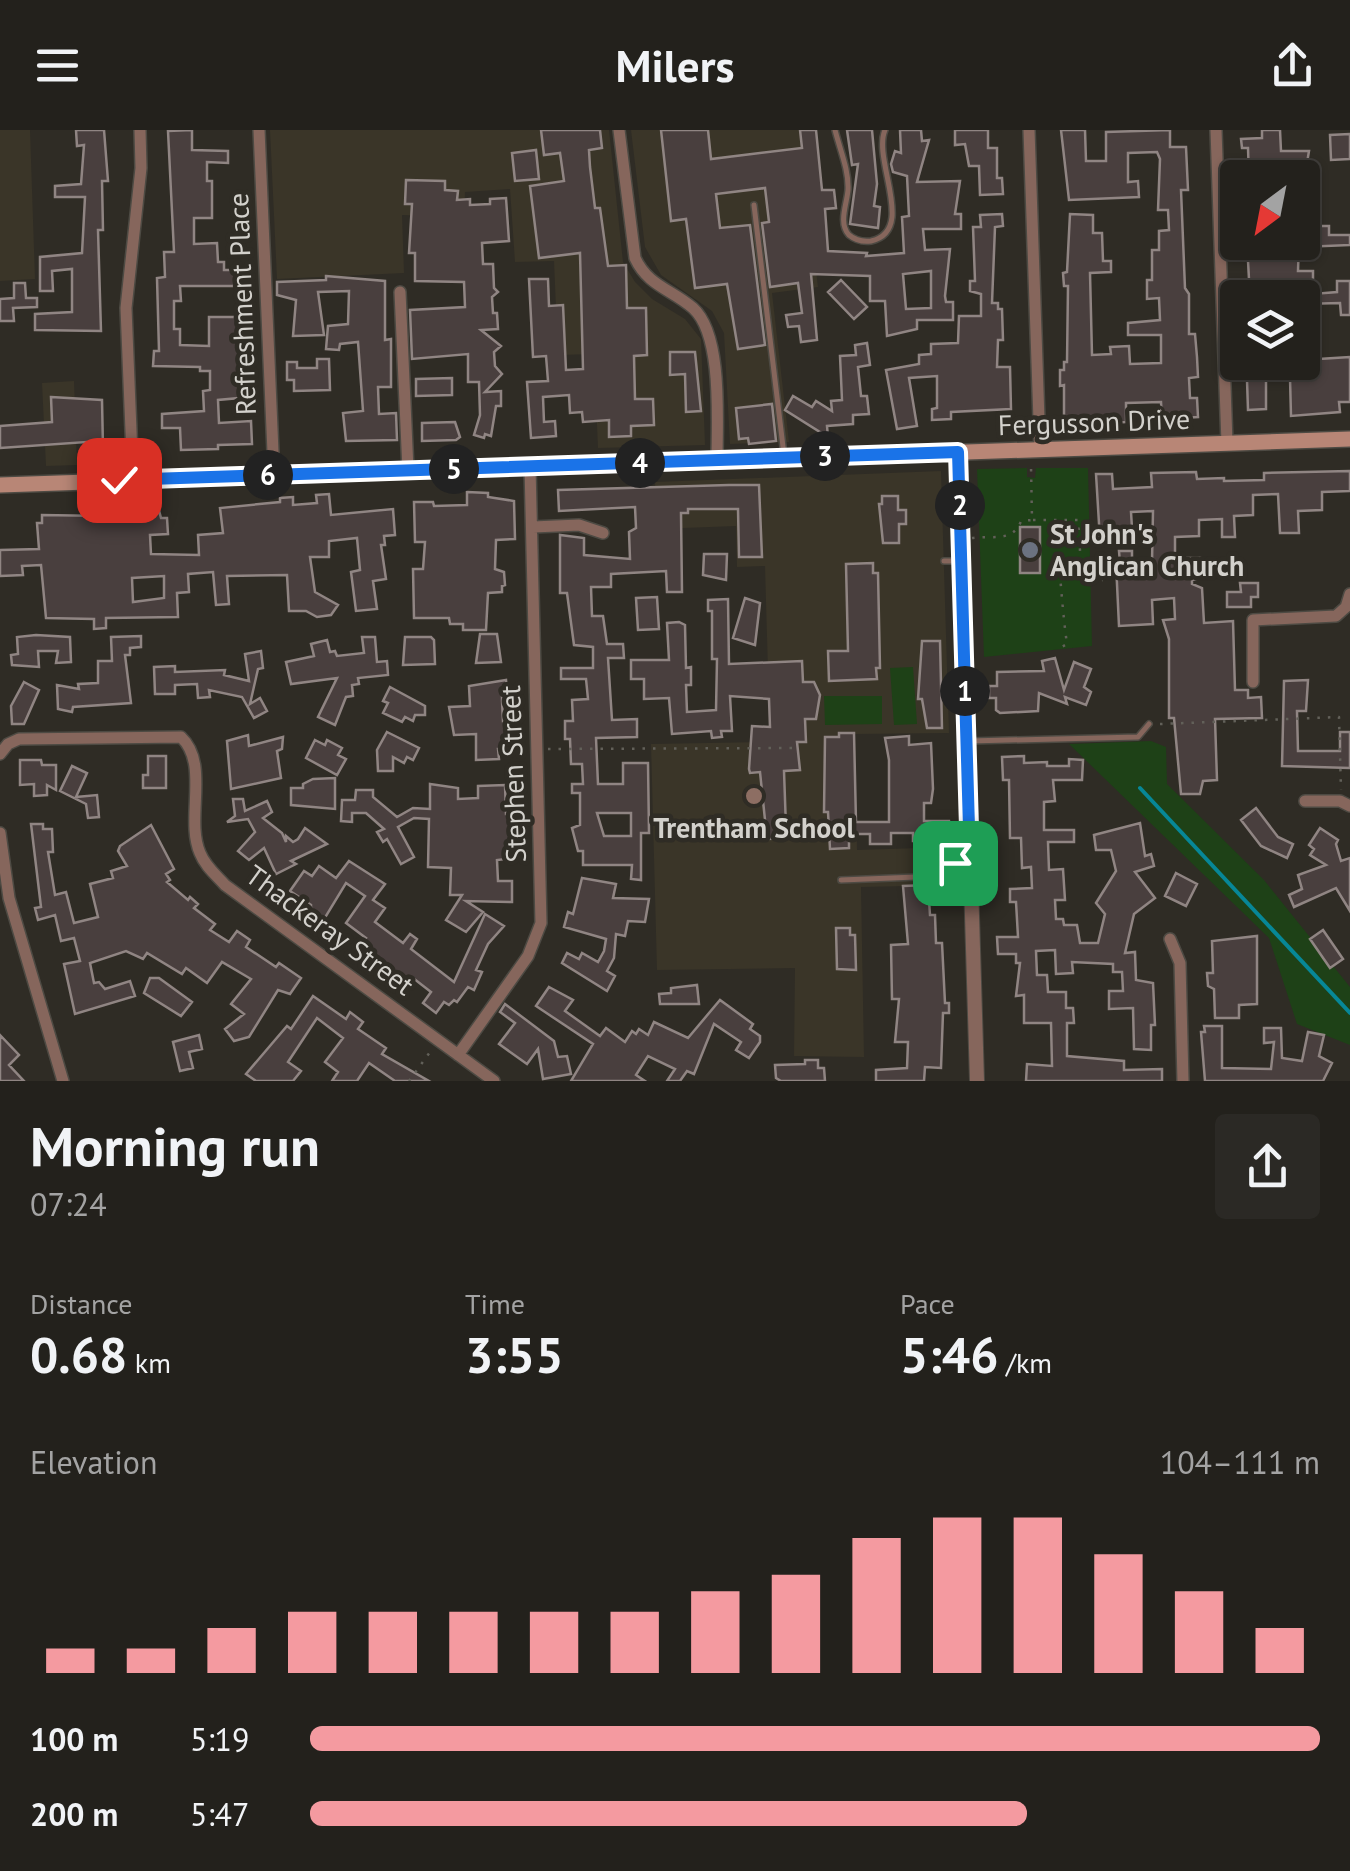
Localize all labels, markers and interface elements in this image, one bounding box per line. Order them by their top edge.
text: Milers [616,36,734,94]
icon: menu [30,38,85,93]
icon: share [1265,38,1320,93]
north arrow [1220,160,1320,260]
map controls [1220,160,1320,380]
street label: Refreshment Place [219,192,264,416]
button: layers [1220,280,1320,380]
street label: Fergusson Drive [997,400,1191,443]
pin: 3 [800,431,850,481]
text: 3 [817,437,833,474]
pin [77,438,162,523]
pin: 4 [615,438,665,488]
pin: 5 [429,444,479,494]
text: 4 [632,444,648,481]
pin: 6 [243,450,293,500]
text: 5 [446,450,462,487]
icon: check [92,453,147,508]
text: 6 [260,456,276,493]
pin: 2 [935,480,985,530]
text: 2 [952,486,968,523]
place label: St John's Anglican Church [1050,515,1244,584]
marker: St John's Anglican Church [1019,539,1041,561]
pin: 1 [940,666,990,716]
text: 1 [957,672,973,709]
street label: Stephen Street [491,684,534,863]
marker: Trentham School [743,785,765,807]
place label: Trentham School [653,809,855,846]
pin [913,821,998,906]
icon: arrive [928,836,983,891]
street label: Thackeray Street [239,856,422,1003]
text: Morning run [30,1110,320,1181]
button: share [1215,1114,1320,1219]
text: 07:24 [30,1183,107,1225]
text: Distance [30,1285,133,1322]
text: Time [465,1285,525,1322]
text: Pace [900,1285,955,1322]
text: 0.68 [30,1322,127,1387]
text: 3:55 [465,1322,564,1387]
text: 5:46 [900,1322,999,1387]
text: km [127,1344,171,1381]
text: /km [999,1344,1052,1381]
text: Elevation [30,1441,157,1483]
text: 104–111 m [1160,1441,1320,1483]
text: 100 m [30,1718,118,1760]
text: 5:19 [190,1718,249,1760]
text: 200 m [30,1793,118,1835]
text: 5:47 [190,1793,249,1835]

